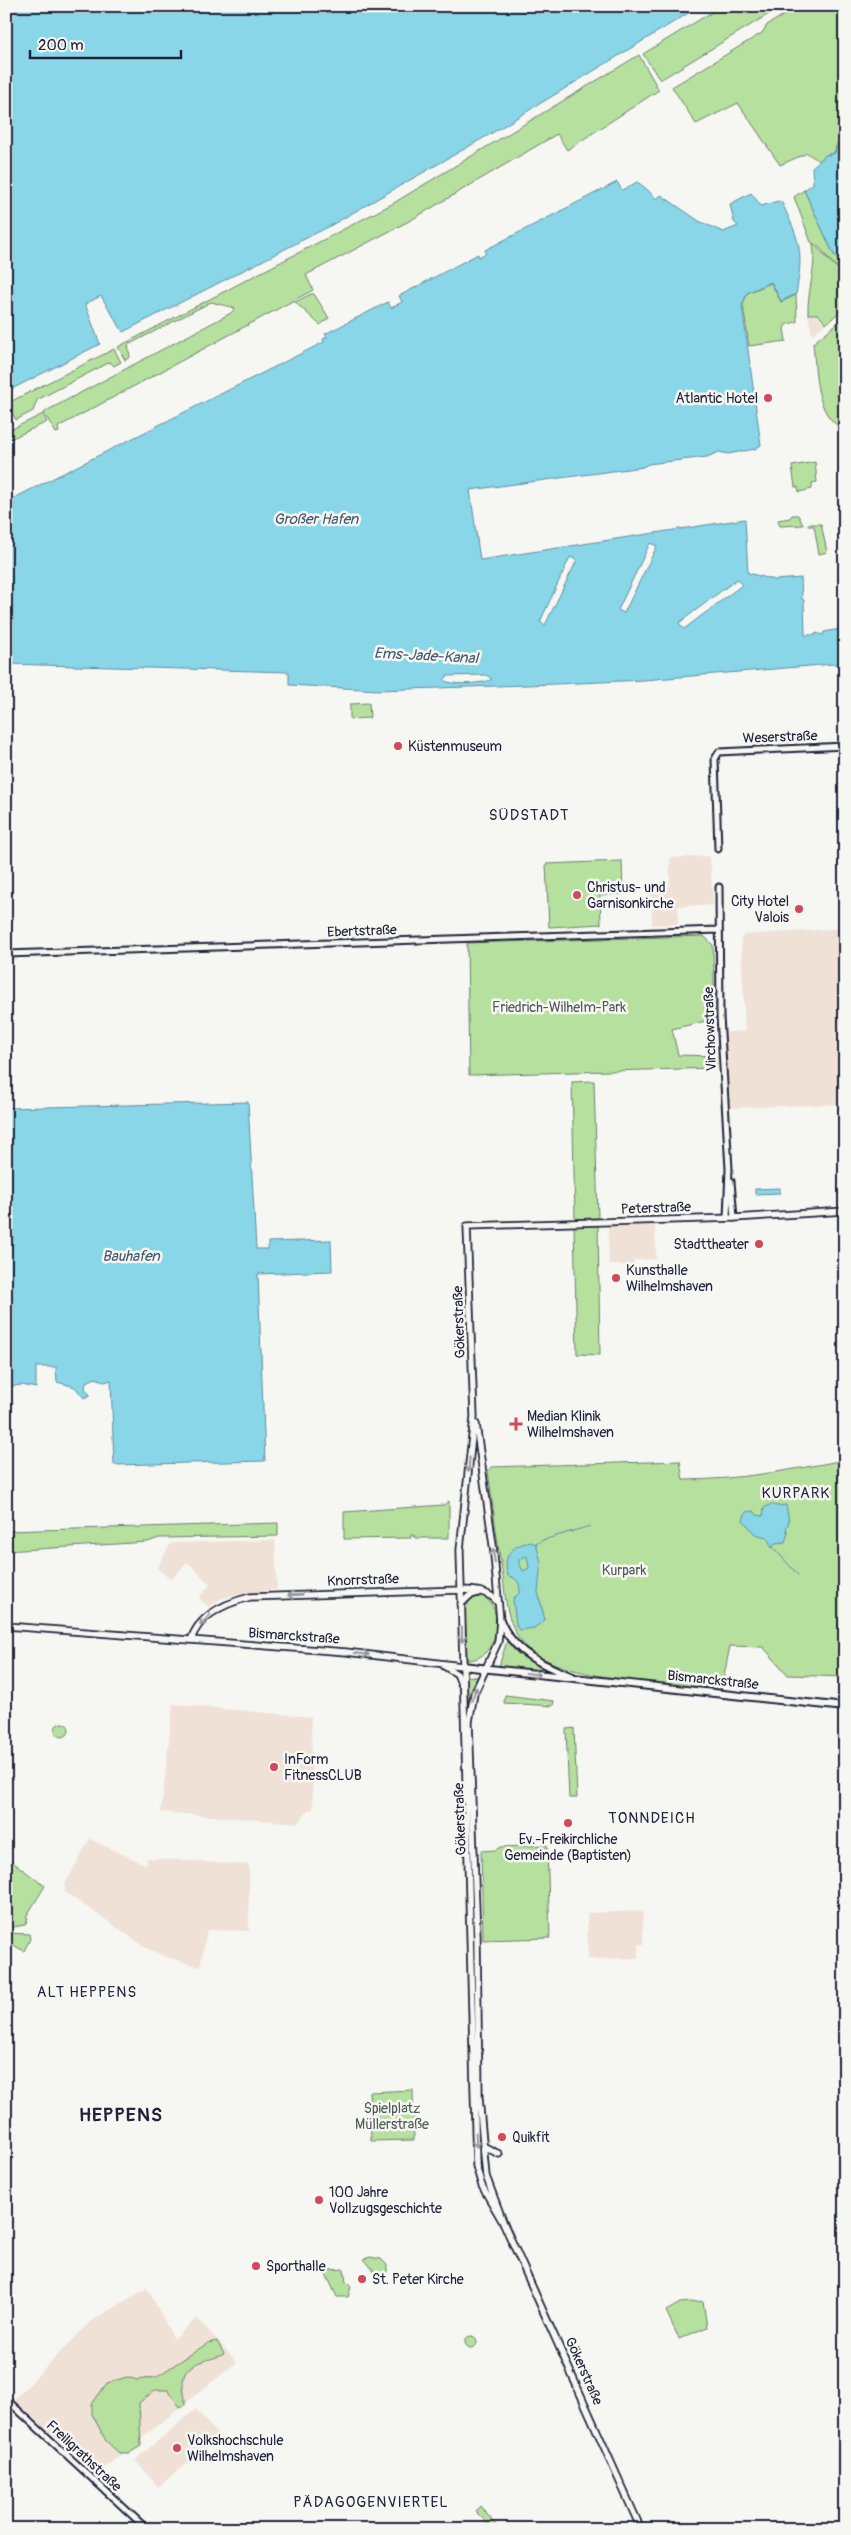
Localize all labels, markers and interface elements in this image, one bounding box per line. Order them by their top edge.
scale bar [30,28,181,60]
text: 200 m [38,36,83,55]
place label: Atlantic Hotel [676,390,758,407]
marker: Atlantic Hotel [762,392,774,404]
water label: Großer Hafen [274,510,360,529]
water label: Ems-Jade-Kanal [374,644,480,668]
street label: Weserstraße [742,727,818,747]
place label: Küstenmuseum [408,738,502,755]
marker: Küstenmuseum [392,740,404,752]
district label: SÜDSTADT [489,806,569,825]
place label: Christus- und Garnisonkirche [587,879,674,912]
marker: Christus- und Garnisonkirche [571,889,583,901]
place label: City Hotel Valois [731,893,790,926]
marker: City Hotel Valois [793,903,805,915]
street label: Ebertstraße [327,921,397,941]
street label: Virchowstraße [700,986,720,1071]
park label: Friedrich-Wilhelm-Park [492,999,626,1016]
street label: Peterstraße [621,1198,691,1218]
place label: Stadttheater [673,1236,749,1253]
marker: Stadttheater [753,1238,765,1250]
water label: Bauhafen [102,1247,161,1266]
place label: Kunsthalle Wilhelmshaven [626,1262,713,1295]
marker: Kunsthalle Wilhelmshaven [610,1272,622,1284]
street label: Gökerstraße [449,1285,469,1359]
place label: Median Klinik Wilhelmshaven [527,1408,614,1441]
marker: Median Klinik Wilhelmshaven [509,1417,523,1431]
one-way arrow [465,1457,474,1473]
district label: KURPARK [762,1484,830,1503]
one-way arrow [489,1549,499,1565]
park label: Kurpark [602,1562,646,1579]
street label: Knorrstraße [327,1570,399,1590]
one-way arrow [287,1590,303,1600]
one-way arrow [199,1614,210,1627]
street label: Bismarckstraße [248,1624,340,1648]
one-way arrow [457,1626,467,1643]
one-way arrow [354,1649,370,1659]
street label: Bismarckstraße [667,1667,759,1693]
one-way arrow [525,1669,541,1679]
one-way arrow [470,1687,479,1702]
place label: InForm FitnessCLUB [284,1751,362,1784]
marker: InForm FitnessCLUB [268,1761,280,1773]
street label: Gökerstraße [450,1782,470,1856]
district label: TONNDEICH [608,1809,696,1828]
marker: Ev.-Freikirchliche Gemeinde (Baptisten) [562,1817,574,1829]
place label: Ev.-Freikirchliche Gemeinde (Baptisten) [504,1831,632,1864]
district label: ALT HEPPENS [37,1983,137,2002]
park label: Spielplatz Müllerstraße [355,2100,429,2133]
district label: HEPPENS [79,2103,163,2127]
place label: Quikfit [512,2129,550,2146]
marker: Quikfit [496,2131,508,2143]
one-way arrow [471,2132,480,2148]
place label: 100 Jahre Vollzugsgeschichte [329,2184,442,2217]
marker: 100 Jahre Vollzugsgeschichte [313,2194,325,2206]
place label: Sporthalle [266,2258,326,2275]
marker: Sporthalle [250,2260,262,2272]
place label: St. Peter Kirche [372,2271,464,2288]
marker: St. Peter Kirche [356,2273,368,2285]
street label: Gökerstraße [561,2334,607,2408]
street label: Freiligrathstraße [43,2417,125,2495]
place label: Volkshochschule Wilhelmshaven [187,2432,283,2465]
marker: Volkshochschule Wilhelmshaven [171,2442,183,2454]
district label: PÄDAGOGENVIERTEL [293,2493,449,2512]

